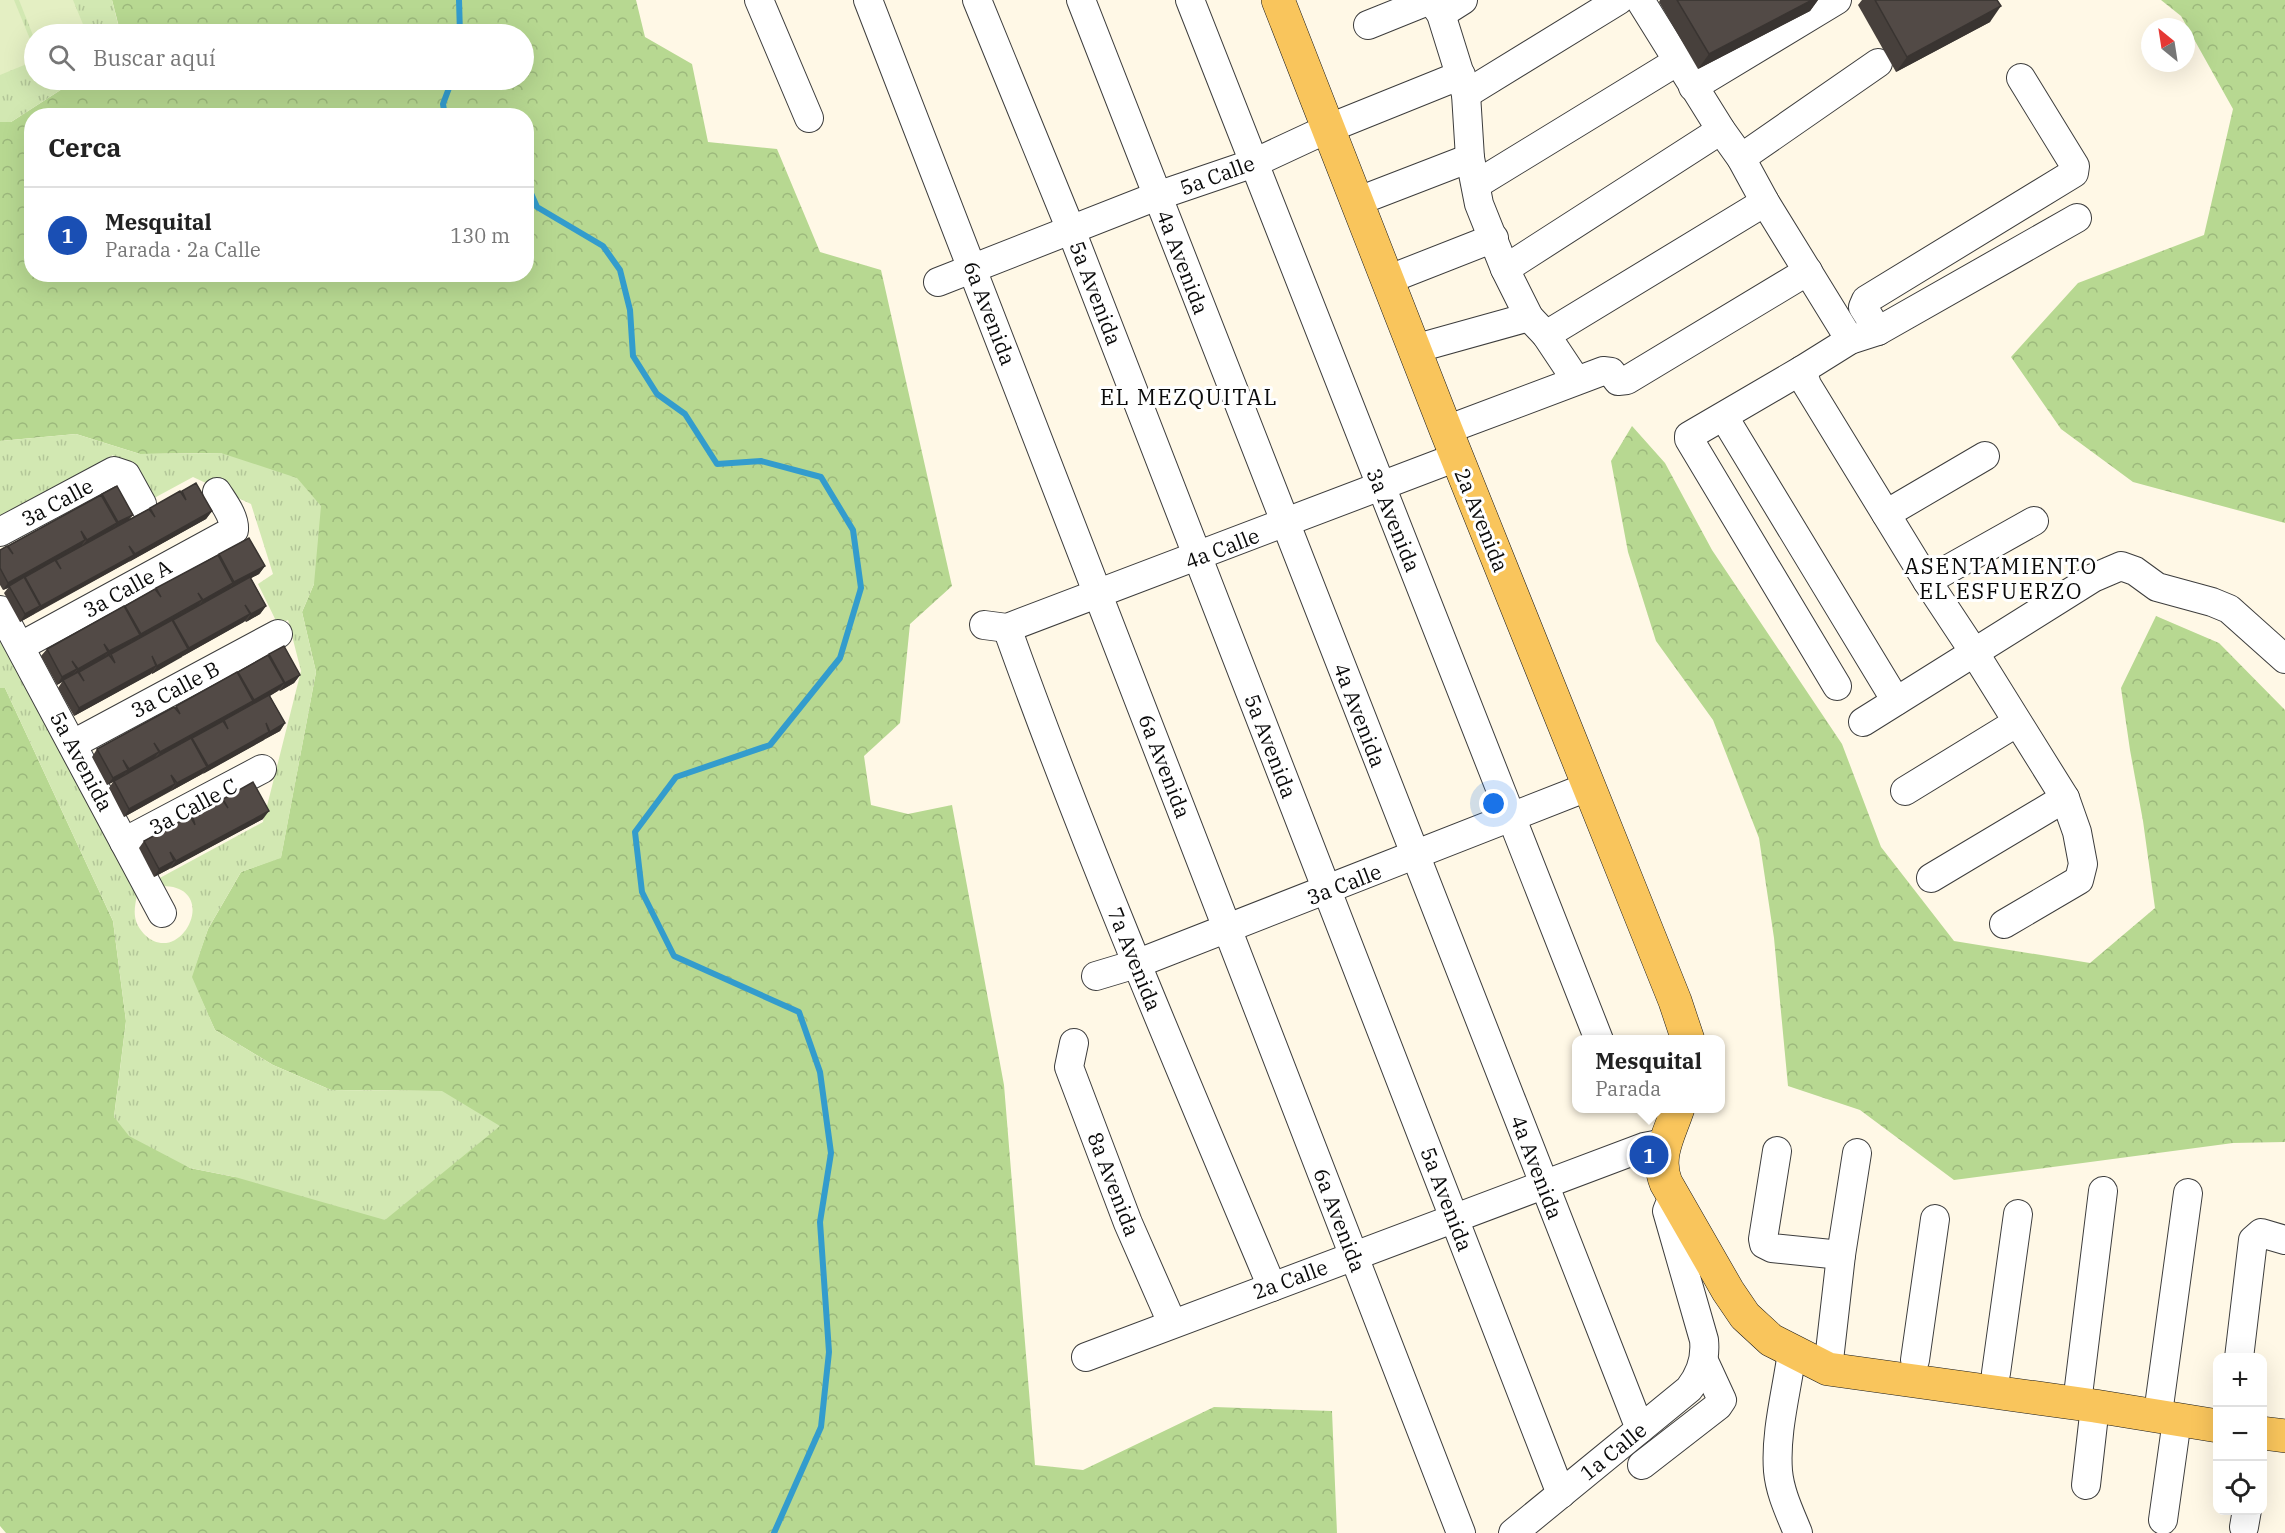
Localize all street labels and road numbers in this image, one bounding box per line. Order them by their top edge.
street label: 5a Calle [1176,149,1258,201]
street label: 4a Avenida [1150,206,1216,318]
street label: 5a Avenida [1063,237,1129,349]
street label: 6a Avenida [957,257,1023,369]
street label: 3a Avenida [1361,464,1427,576]
street label: 2a Avenida [1449,464,1515,576]
street label: 3a Calle [16,471,98,533]
street label: 4a Calle [1181,521,1263,575]
street label: 3a Calle A [78,552,177,624]
street label: 3a Calle B [126,654,224,724]
street label: 4a Avenida [1327,659,1393,771]
street label: 5a Avenida [1238,690,1304,802]
street label: 5a Avenida [44,706,120,816]
street label: 6a Avenida [1132,710,1198,822]
street label: 3a Calle C [144,771,242,841]
street label: 3a Calle [1303,857,1385,911]
street label: 7a Avenida [1102,903,1168,1015]
street label: 4a Avenida [1504,1111,1570,1223]
street label: 8a Avenida [1081,1128,1147,1240]
street label: 5a Avenida [1414,1143,1480,1255]
street label: 6a Avenida [1307,1164,1373,1276]
street label: 2a Calle [1249,1253,1331,1305]
street label: 1a Calle [1574,1416,1652,1486]

